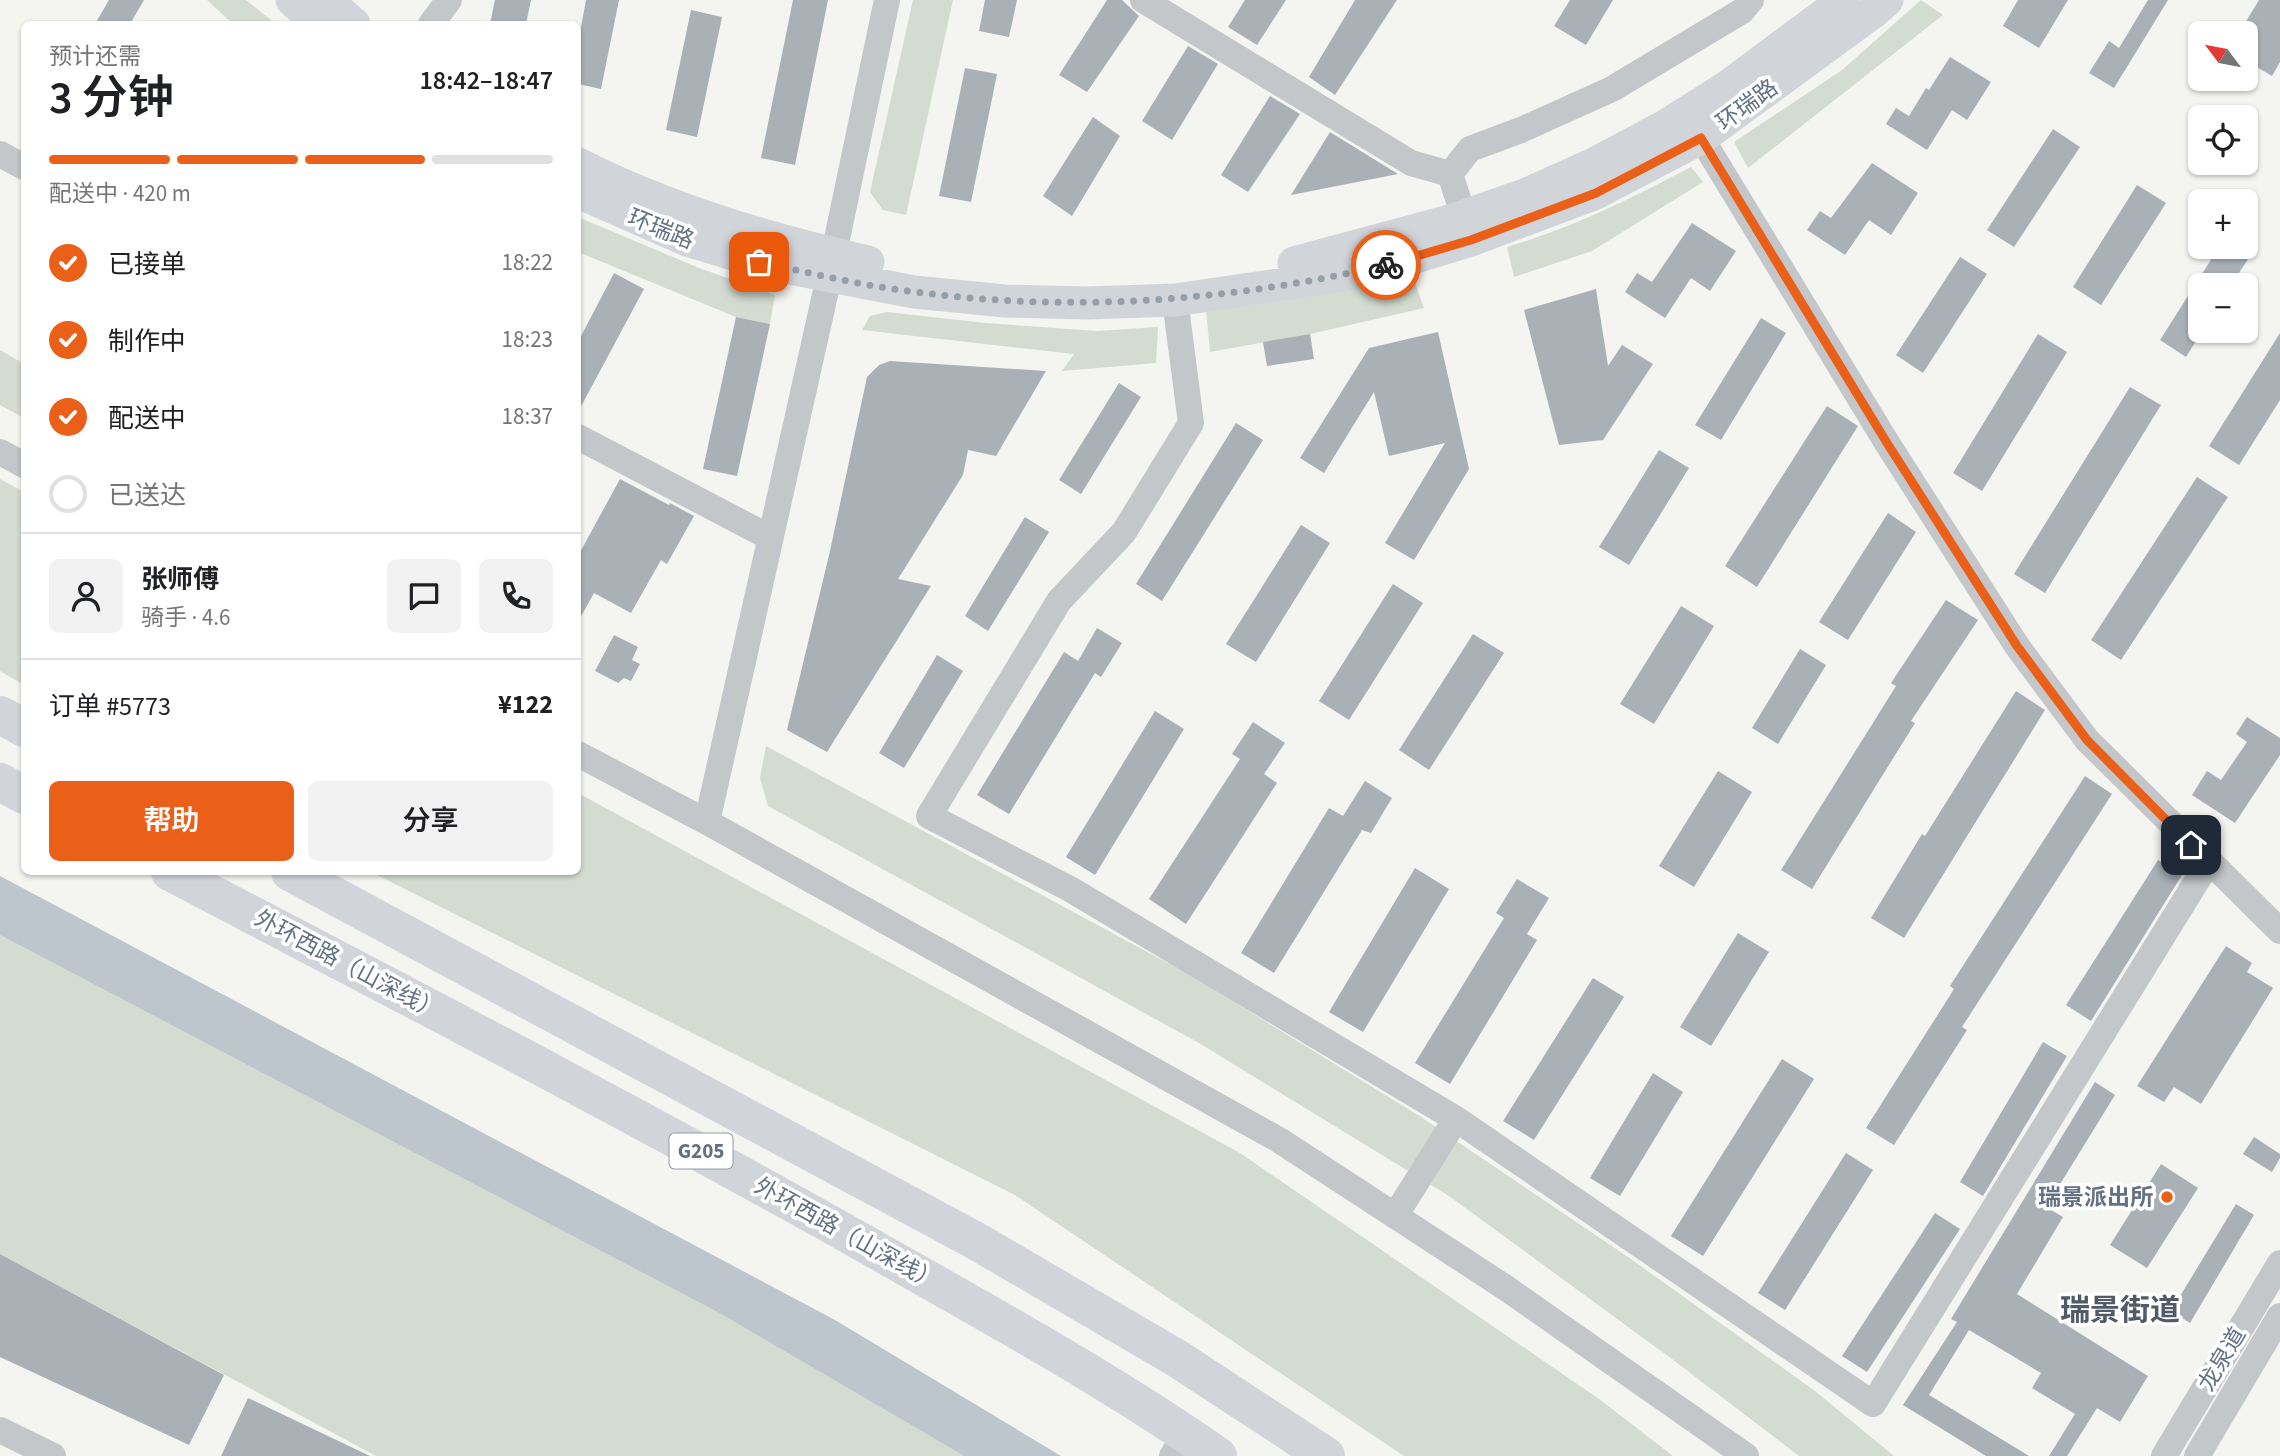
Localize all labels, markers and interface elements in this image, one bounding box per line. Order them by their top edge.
north arrow [2188,21,2258,91]
map controls [2188,21,2258,343]
text: 预计还需 [49,40,141,73]
text: 18:42–18:47 [420,62,553,99]
text: 3 分钟 [49,66,174,131]
street label: 环瑞路 [1709,71,1785,139]
button: locate [2188,105,2258,175]
text: 配送中 · 420 m [49,177,191,210]
button: + [2188,189,2258,259]
street label: 环瑞路 [623,201,699,257]
courier [1351,230,1421,300]
pin [729,232,789,292]
icon: bag [740,243,778,281]
icon: check [49,244,87,282]
text: 已接单 [108,246,186,283]
text: 18:22 [502,246,553,279]
icon: bike [1367,246,1405,284]
button: − [2188,273,2258,343]
icon: check [49,321,87,359]
text: 制作中 [108,323,186,360]
text: 18:23 [502,323,553,356]
icon: check [49,398,87,436]
text: 配送中 [108,400,186,437]
text: 18:37 [502,400,553,433]
text: 已送达 [108,477,186,514]
button: person [49,559,123,633]
button: chat [387,559,461,633]
button: phone [479,559,553,633]
text: 张师傅 [141,561,219,598]
text: 骑手 · 4.6 [141,601,231,634]
text: ¥122 [498,686,553,723]
text: 订单 #5773 [49,688,171,725]
button: 帮助 [49,781,294,861]
button: 分享 [308,781,553,861]
pin [2161,815,2221,875]
icon: home [2172,826,2210,864]
street label: 外环西路（山深线） [249,902,447,1028]
road number: G205 [670,1134,732,1168]
street label: 外环西路（山深线） [748,1169,946,1299]
place label: 瑞景派出所 [2038,1181,2153,1214]
marker: 瑞景派出所 [2159,1189,2175,1205]
district label: 瑞景街道 [2060,1289,2180,1332]
street label: 龙泉道 [2190,1321,2254,1397]

